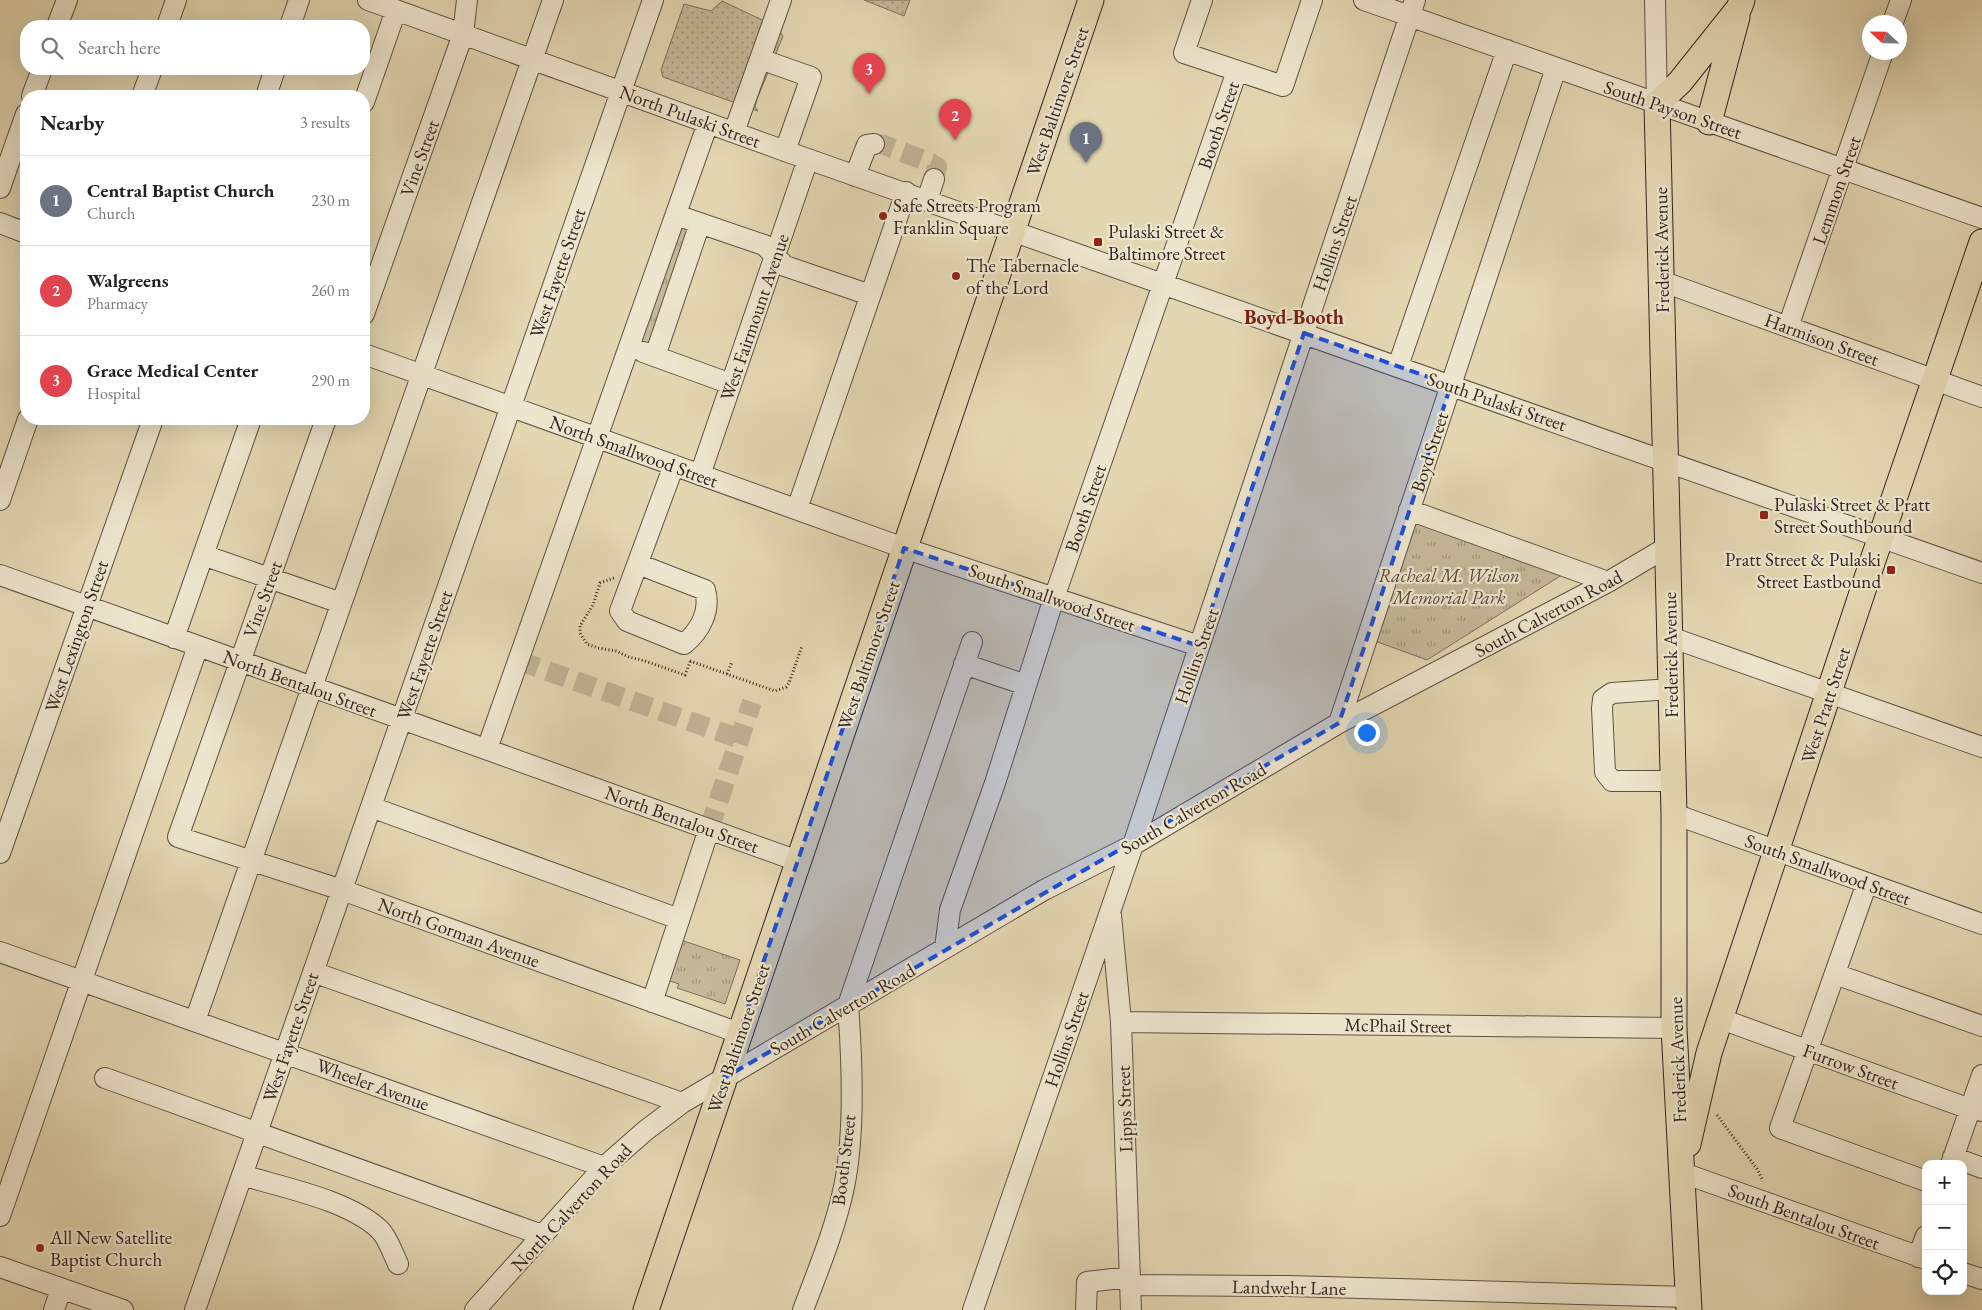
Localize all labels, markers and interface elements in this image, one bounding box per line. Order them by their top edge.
north arrow [1862,15,1907,60]
search box [20,20,370,75]
street label: West Baltimore Street [1020,23,1095,179]
icon: search [38,34,66,62]
text: Search here [78,35,160,60]
pin: 3 [853,53,885,94]
street label: South Payson Street [1601,74,1745,145]
street label: Booth Street [1192,78,1245,172]
street label: North Pulaski Street [616,79,764,154]
pin: 2 [939,99,971,140]
text: Nearby [40,109,104,136]
text: 3 results [300,112,350,133]
street label: Vine Street [394,116,445,200]
pin: 1 [1070,122,1102,163]
street label: Lemmon Street [1806,133,1867,248]
text: Central Baptist Church [87,178,274,203]
street label: Frederick Avenue [1648,187,1675,313]
text: 1 [52,190,60,211]
text: 230 m [311,190,350,211]
street label: Hollins Street [1306,192,1363,295]
place label: Safe Streets Program Franklin Square [893,193,1041,240]
text: Church [87,203,135,224]
street label: West Fayette Street [524,205,591,341]
marker: Safe Streets Program Franklin Square [877,210,889,222]
place label: Pulaski Street & Baltimore Street [1108,219,1225,266]
street label: West Fairmount Avenue [714,230,795,404]
marker: Pulaski Street & Baltimore Street [1092,236,1104,248]
place label: The Tabernacle of the Lord [966,253,1079,300]
text: Walgreens [87,268,169,293]
marker: The Tabernacle of the Lord [950,270,962,282]
text: 2 [52,280,60,301]
text: 260 m [311,280,350,301]
text: Pharmacy [87,293,148,314]
district label: Boyd-Booth [1244,304,1344,330]
street label: Harmison Street [1761,307,1882,372]
text: Grace Medical Center [87,358,258,383]
street label: South Pulaski Street [1424,366,1570,437]
text: 3 [52,370,60,391]
text: 290 m [311,370,350,391]
text: Hospital [87,383,141,404]
street label: North Smallwood Street [546,409,721,494]
street label: Boyd Street [1405,409,1454,496]
street label: Booth Street [1059,461,1112,555]
place label: Pulaski Street & Pratt Street Southbound [1774,492,1930,539]
marker: Pulaski Street & Pratt Street Southbound [1758,509,1770,521]
place label: Pratt Street & Pulaski Street Eastbound [1725,547,1881,594]
street label: West Lexington Street [39,557,114,715]
street label: Vine Street [237,557,288,641]
street label: South Smallwood Street [965,557,1138,638]
park label: Racheal M. Wilson Memorial Park [1378,563,1520,610]
street label: South Calverton Road [1470,564,1627,663]
marker: Pratt Street & Pulaski Street Eastbound [1885,564,1897,576]
street label: West Baltimore Street [831,577,906,733]
street label: West Fayette Street [391,587,458,723]
street label: Frederick Avenue [1657,592,1684,718]
street label: Hollins Street [1168,605,1225,708]
street label: North Bentalou Street [219,644,380,723]
street label: West Pratt Street [1795,644,1856,766]
your location [1354,720,1380,746]
street label: South Calverton Road [1116,756,1271,860]
street label: North Bentalou Street [601,780,762,859]
street label: South Smallwood Street [1741,828,1914,911]
street label: North Gorman Avenue [374,892,543,973]
street label: South Calverton Road [765,957,920,1061]
street label: West Baltimore Street [701,960,776,1116]
street label: West Fayette Street [257,969,324,1105]
street label: Hollins Street [1038,988,1095,1091]
street label: Frederick Avenue [1663,996,1692,1124]
street label: McPhail Street [1344,1012,1452,1039]
street label: Furrow Street [1800,1038,1902,1095]
street label: Wheeler Avenue [313,1052,433,1116]
street label: Lipps Street [1110,1065,1139,1153]
street label: Booth Street [826,1113,861,1207]
street label: North Calverton Road [505,1138,638,1277]
map controls [1922,1160,1967,1295]
button: + [1922,1160,1967,1205]
street label: South Bentalou Street [1725,1177,1883,1255]
button: − [1922,1205,1967,1250]
place label: All New Satellite Baptist Church [49,1225,172,1272]
marker: All New Satellite Baptist Church [34,1242,46,1254]
button: locate [1922,1250,1967,1295]
street label: Landwehr Lane [1232,1274,1346,1301]

